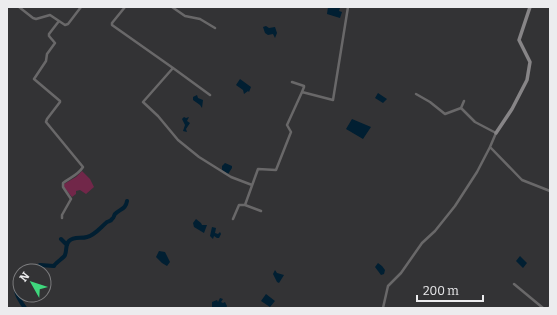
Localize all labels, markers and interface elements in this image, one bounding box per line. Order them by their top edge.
north arrow [12,263,52,303]
text: N [17,269,33,284]
scale bar [417,277,483,303]
text: 200 m [423,284,459,298]

